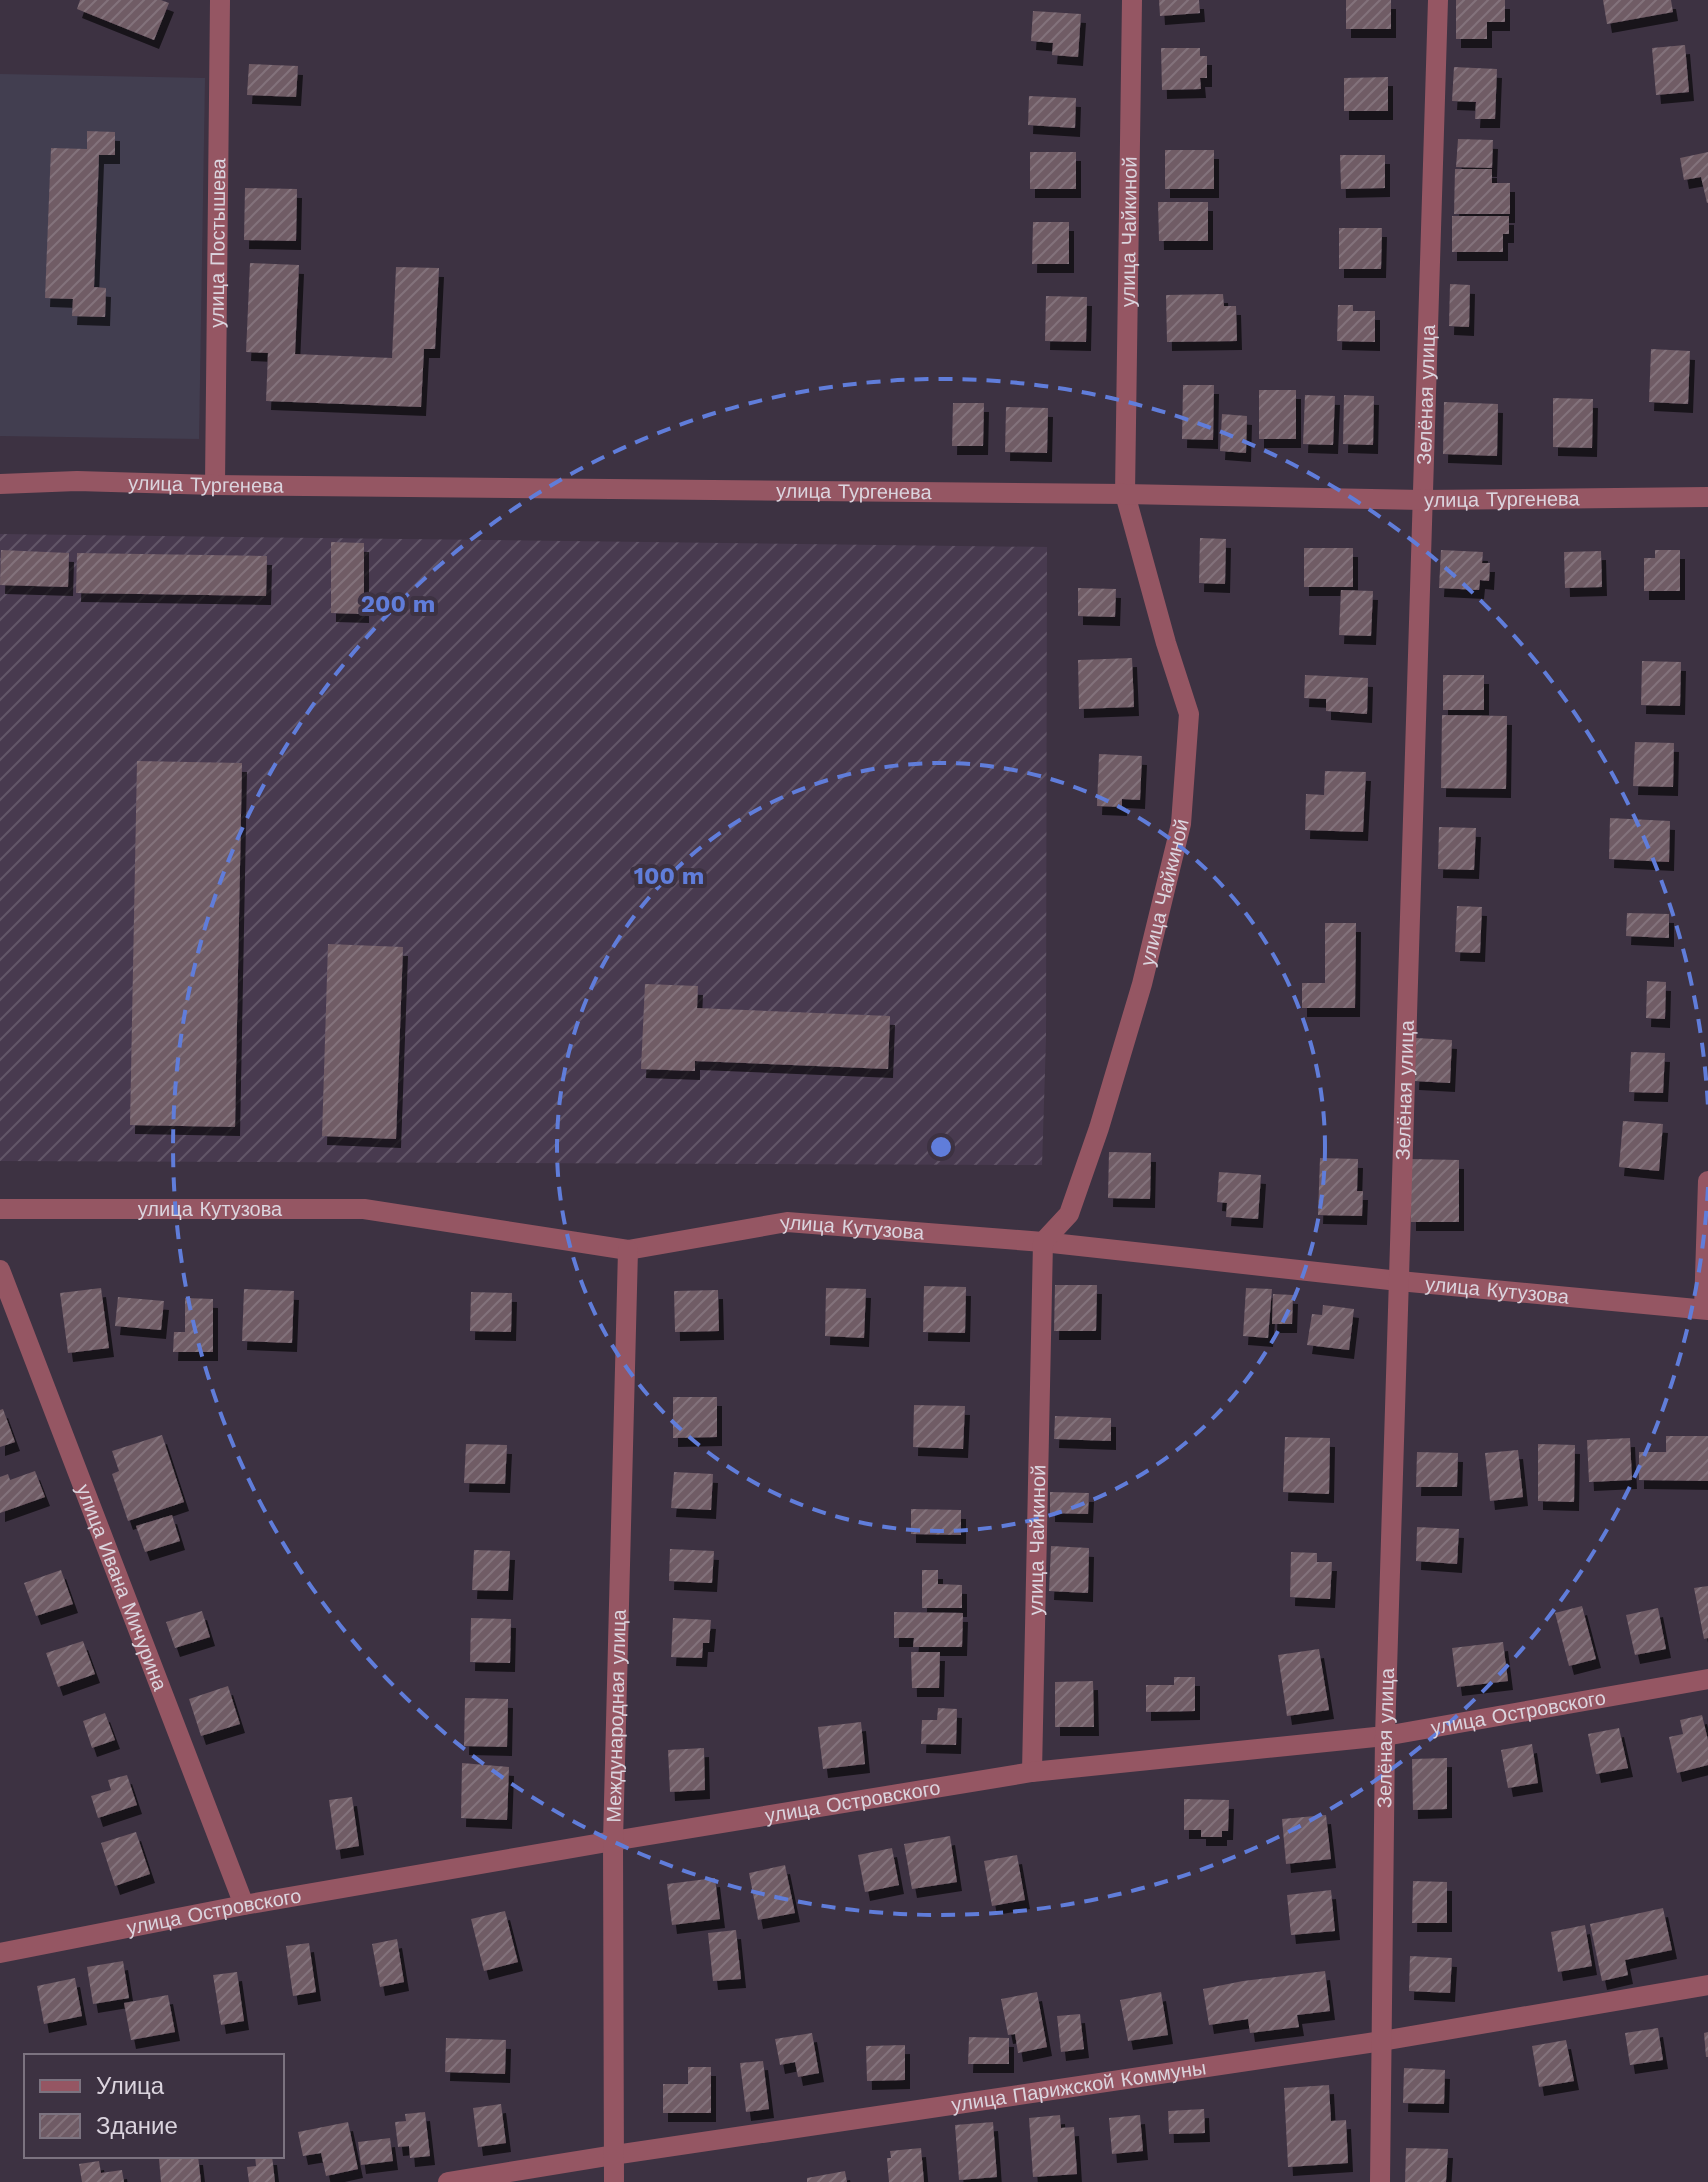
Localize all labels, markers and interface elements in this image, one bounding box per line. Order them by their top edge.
street label: улица Чайкиной [1116,156,1142,307]
street label: улица Постышева [205,157,230,328]
street label: Зелёная улица [1412,323,1440,465]
street label: улица Тургенева [128,470,285,498]
street label: улица Тургенева [776,479,933,504]
street label: улица Тургенева [1424,486,1581,512]
text: 200 m [361,590,435,618]
street label: улица Чайкиной [1135,816,1194,968]
text: 100 m [634,862,704,890]
street label: Зелёная улица [1391,1019,1419,1161]
centre of rings [927,1133,955,1161]
street label: улица Кутузова [138,1197,283,1221]
street label: улица Кутузова [778,1210,926,1245]
street label: улица Кутузова [1424,1272,1571,1309]
street label: улица Чайкиной [1023,1464,1050,1616]
street label: улица Ивана Мичурина [71,1481,173,1695]
street label: Международная улица [601,1608,631,1823]
street label: Зелёная улица [1372,1667,1399,1808]
street label: улица Островского [1429,1685,1608,1740]
street label: улица Островского [763,1775,942,1828]
street label: улица Островского [125,1883,303,1940]
legend [24,2054,284,2158]
street label: улица Парижской Коммуны [950,2055,1208,2117]
text: Улица [96,2072,165,2100]
text: Здание [96,2112,178,2140]

